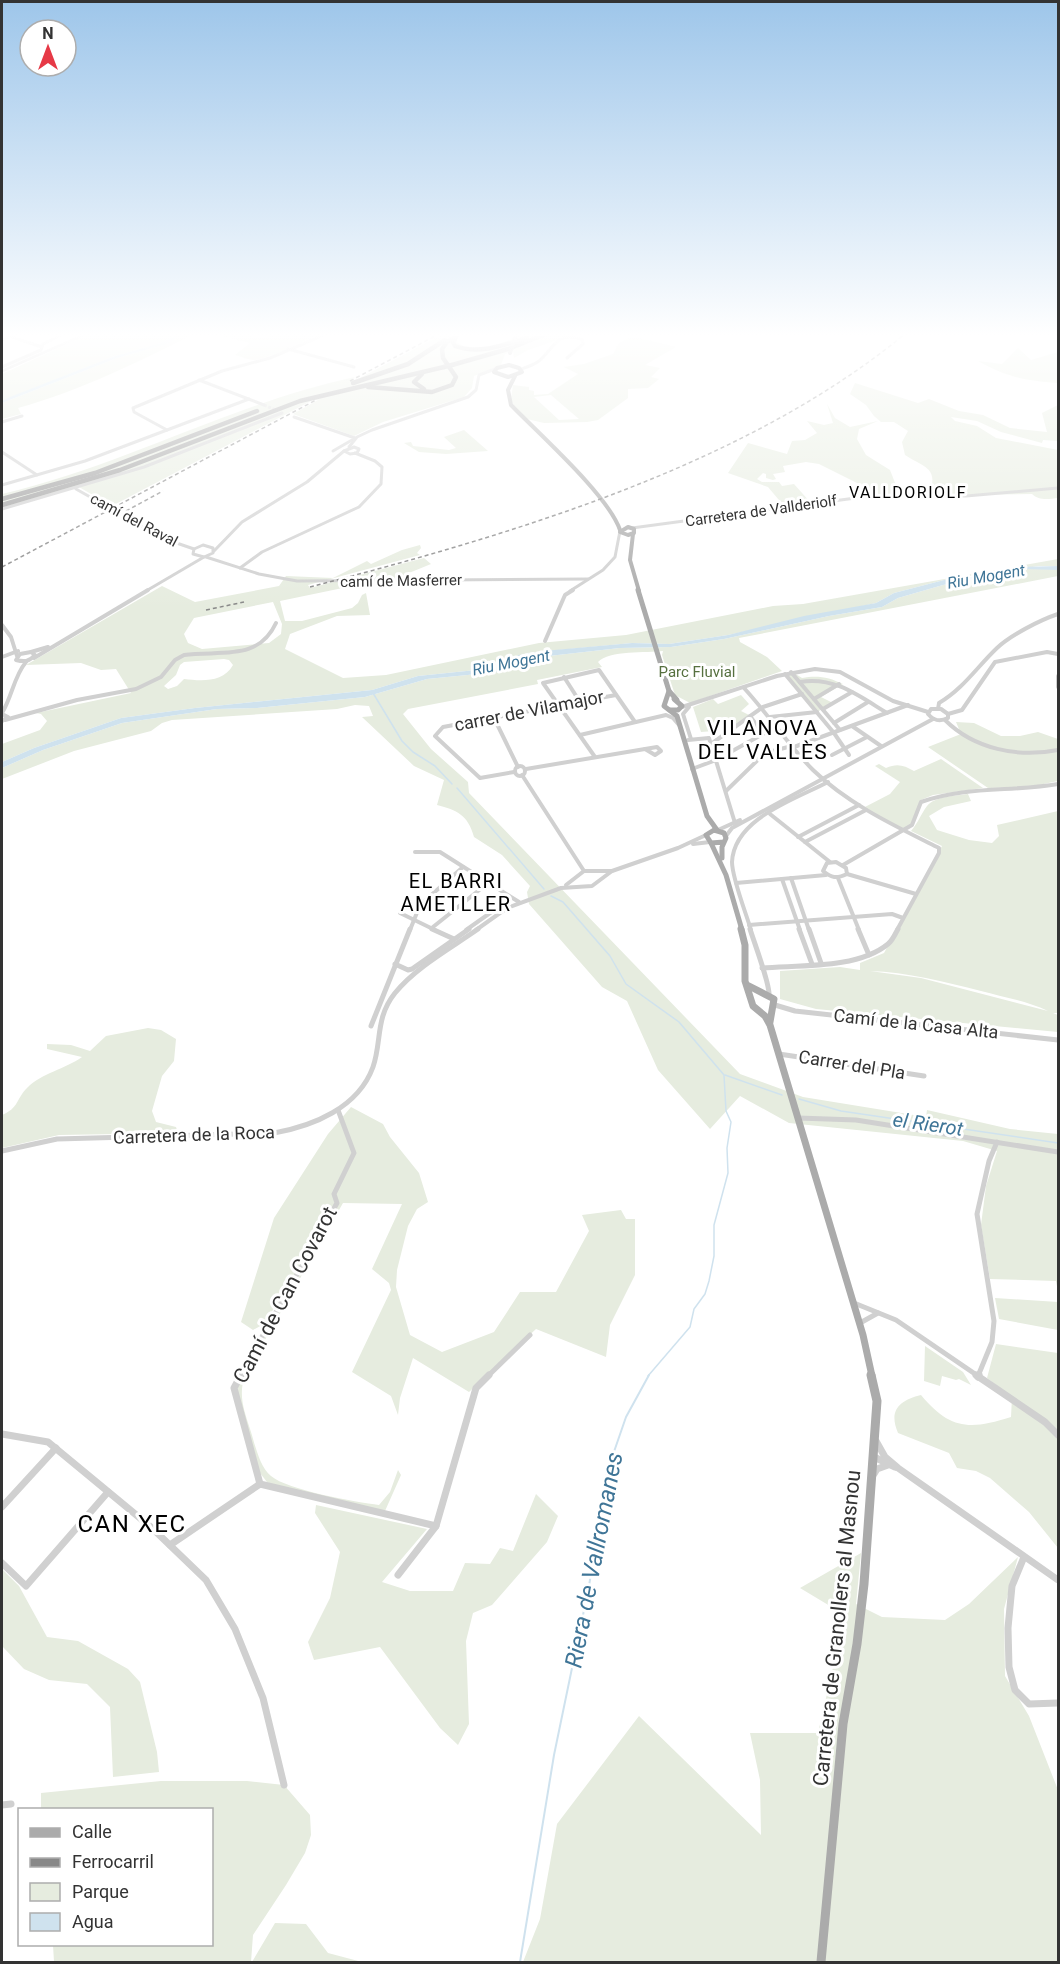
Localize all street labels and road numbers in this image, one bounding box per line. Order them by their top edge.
street label: camí del Raval [87,489,181,551]
street label: Carretera de Vallderiolf [684,491,839,531]
street label: camí de Masferrer [340,571,462,591]
street label: carrer de Vilamajor [452,686,605,735]
street label: Camí de la Casa Alta [832,1004,1000,1043]
street label: Carrer del Pla [797,1046,907,1083]
street label: Carretera de la Roca [113,1121,275,1148]
street label: Camí de Can Covarot [228,1202,342,1387]
street label: Carretera de Granollers al Masnou [808,1469,866,1787]

